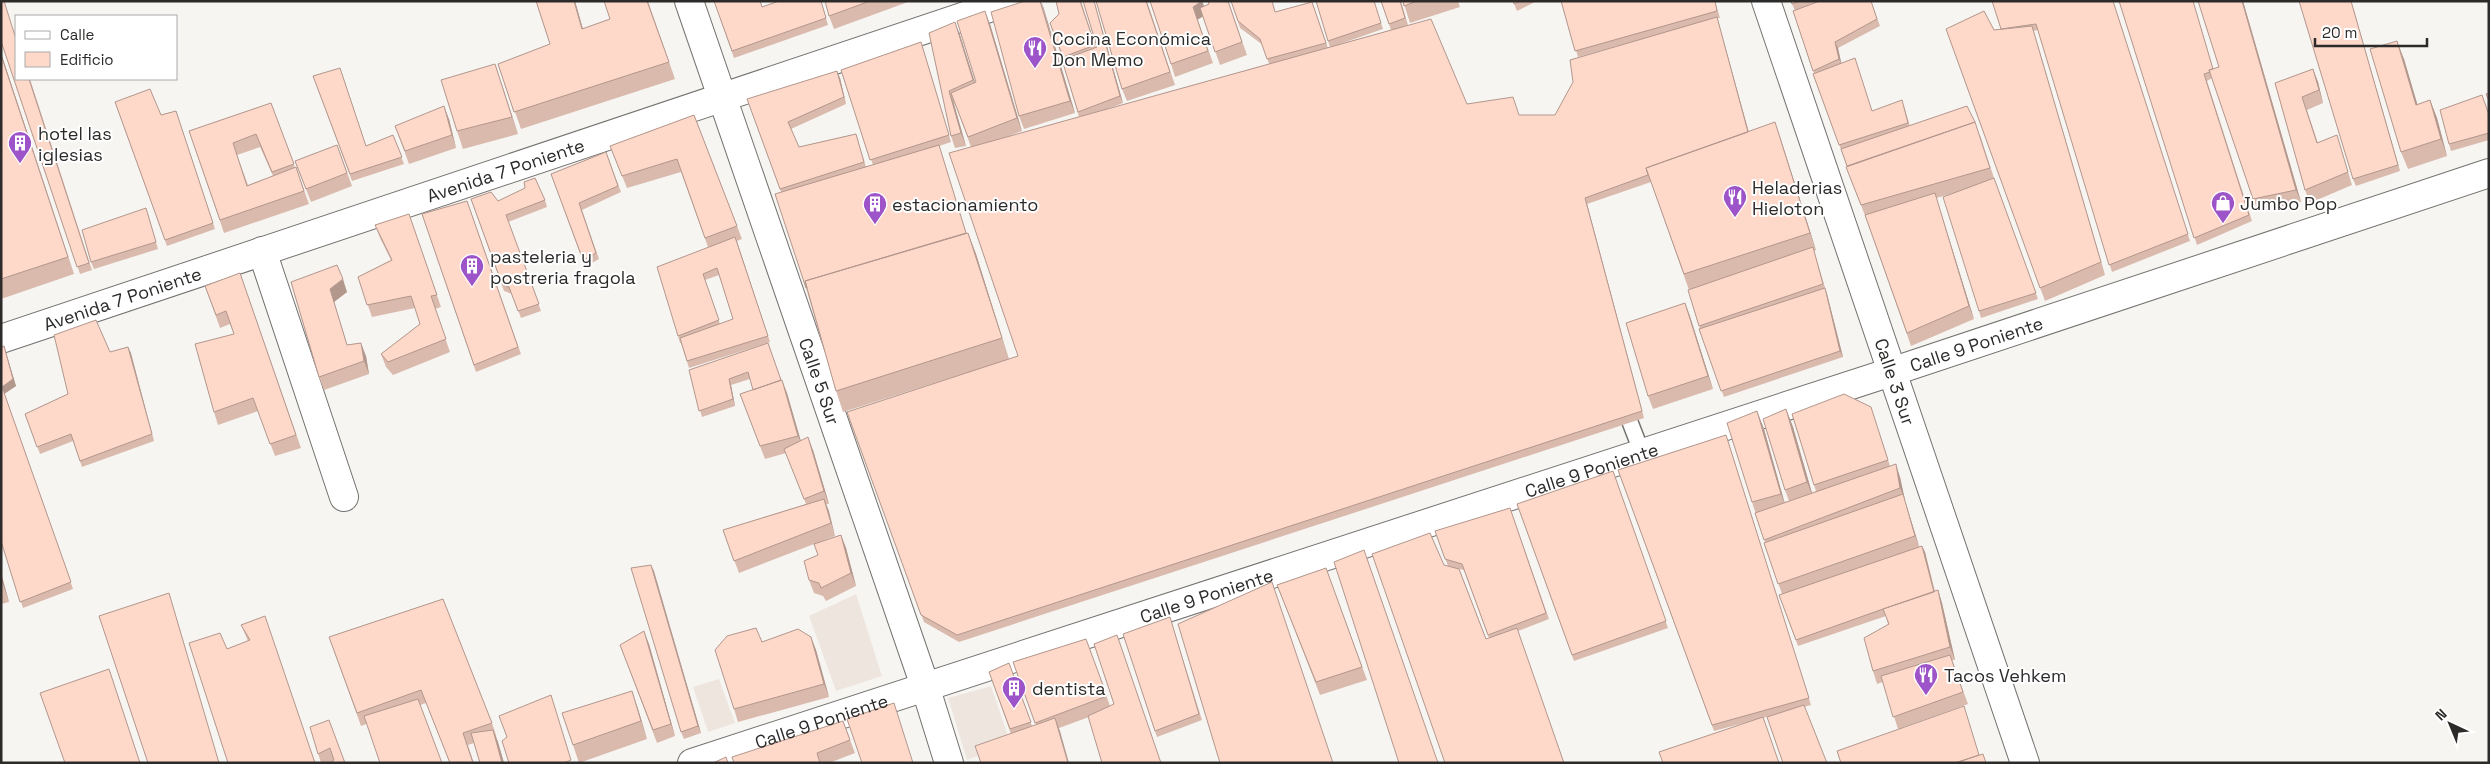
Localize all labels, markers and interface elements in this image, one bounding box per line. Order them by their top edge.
legend [15,15,178,80]
scale bar [2315,15,2428,47]
text: 20 m [2322,23,2357,42]
text: Calle [60,25,95,44]
place label: Cocina Económica Don Memo [1052,27,1211,71]
restaurant icon: Cocina Económica Don Memo [1022,35,1048,69]
text: Edificio [60,50,114,69]
place label: hotel las iglesias [38,122,112,166]
building icon: hotel las iglesias [7,130,33,164]
street label: Avenida 7 Poniente [424,133,587,207]
place label: Heladerias Hieloton [1752,176,1842,220]
restaurant icon: Heladerias Hieloton [1722,184,1748,218]
shop icon: Jumbo Pop [2210,190,2236,224]
building icon: estacionamiento [862,191,888,225]
place label: Jumbo Pop [2240,192,2337,215]
place label: estacionamiento [892,193,1038,216]
place label: pasteleria y postreria fragola [490,245,636,289]
building icon: pasteleria y postreria fragola [459,253,485,287]
street label: Avenida 7 Poniente [40,261,204,335]
street label: Calle 9 Poniente [1907,311,2046,376]
street label: Calle 5 Sur [794,335,846,428]
street label: Calle 3 Sur [1870,335,1921,428]
street label: Calle 9 Poniente [1522,437,1661,502]
street label: Calle 9 Poniente [1137,563,1276,628]
restaurant icon: Tacos Vehkem [1913,662,1939,696]
place label: Tacos Vehkem [1944,664,2066,687]
building icon: dentista [1001,675,1027,709]
place label: dentista [1032,677,1106,700]
street label: Calle 9 Poniente [752,688,891,753]
north arrow [2425,699,2475,749]
text: N [2431,705,2451,724]

